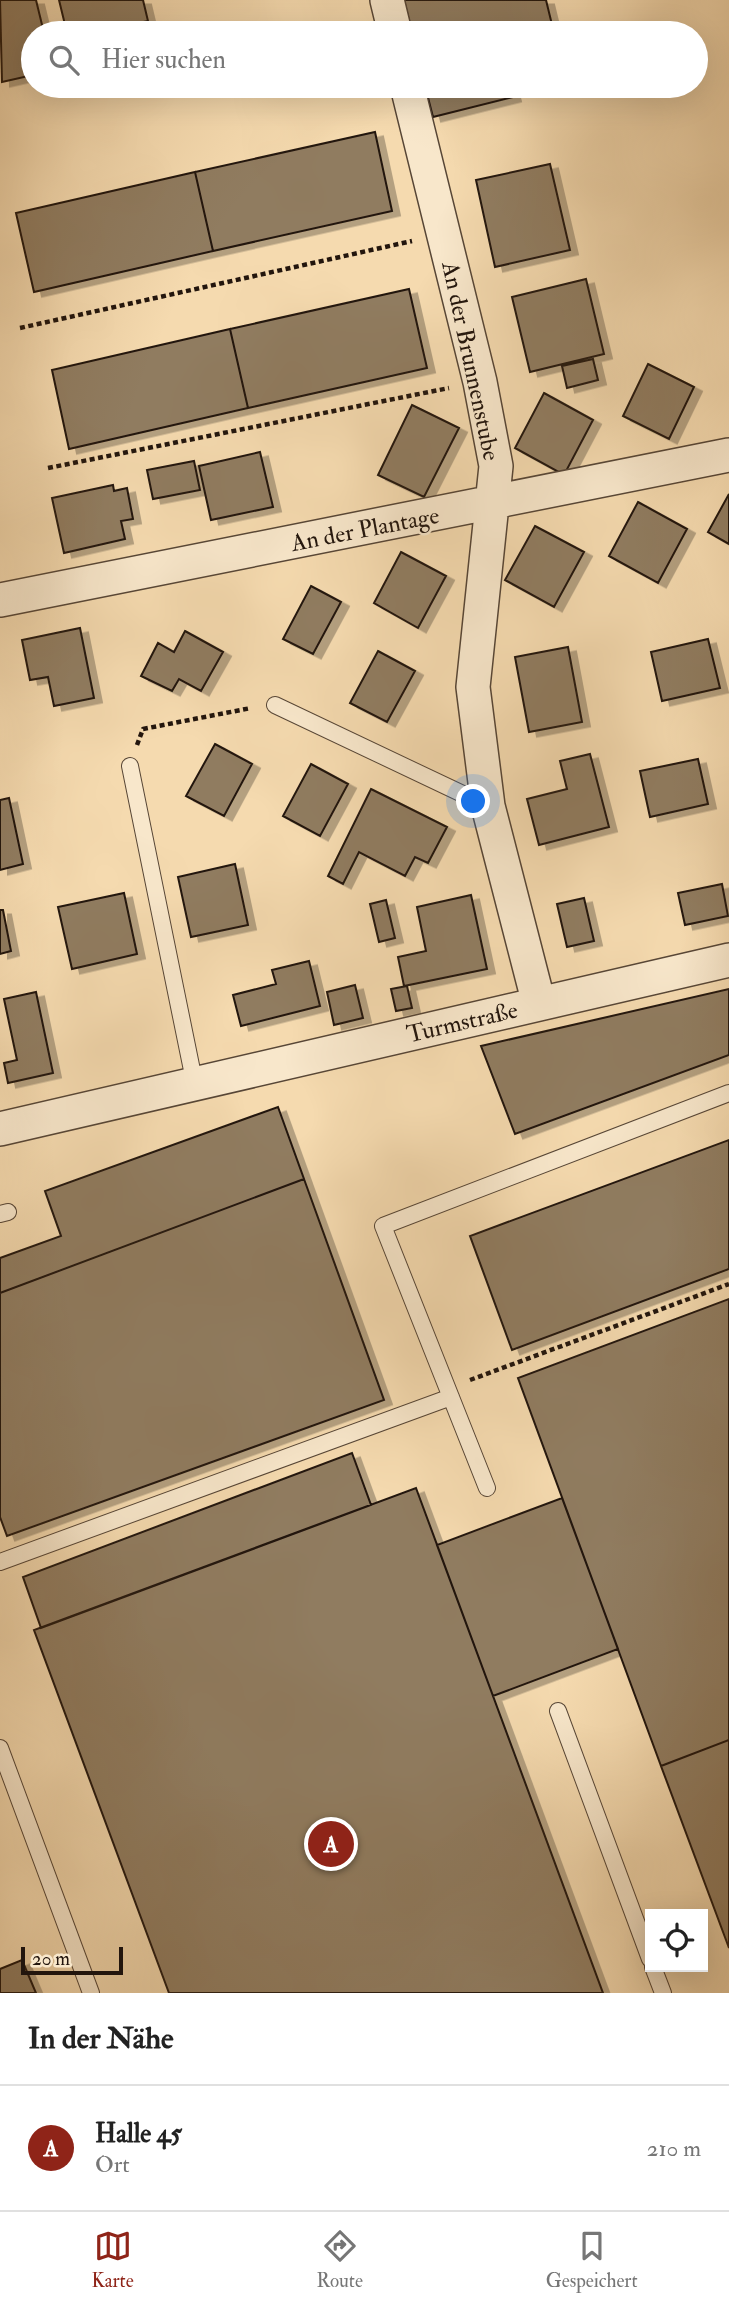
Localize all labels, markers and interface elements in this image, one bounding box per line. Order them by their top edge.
search box [21,21,708,98]
icon: search [45,41,83,79]
text: Hier suchen [101,44,226,76]
street label: An der Brunnenstube [434,258,507,464]
street label: An der Plantage [287,500,442,559]
your location [456,784,490,818]
street label: Turmstraße [404,995,521,1050]
pin: A [308,1818,354,1870]
map controls [645,1909,708,1972]
button: locate [645,1909,708,1972]
scale bar [21,1944,122,1976]
text: 20 m [32,1947,70,1971]
text: In der Nähe [28,2020,173,2057]
text: Halle 45 [95,2118,182,2150]
text: A [44,2134,58,2163]
text: 210 m [647,2134,701,2163]
text: Ort [95,2150,130,2179]
tab: Karte [91,2227,134,2293]
tab: Route [317,2227,363,2293]
tab: Gespeichert [546,2227,638,2293]

